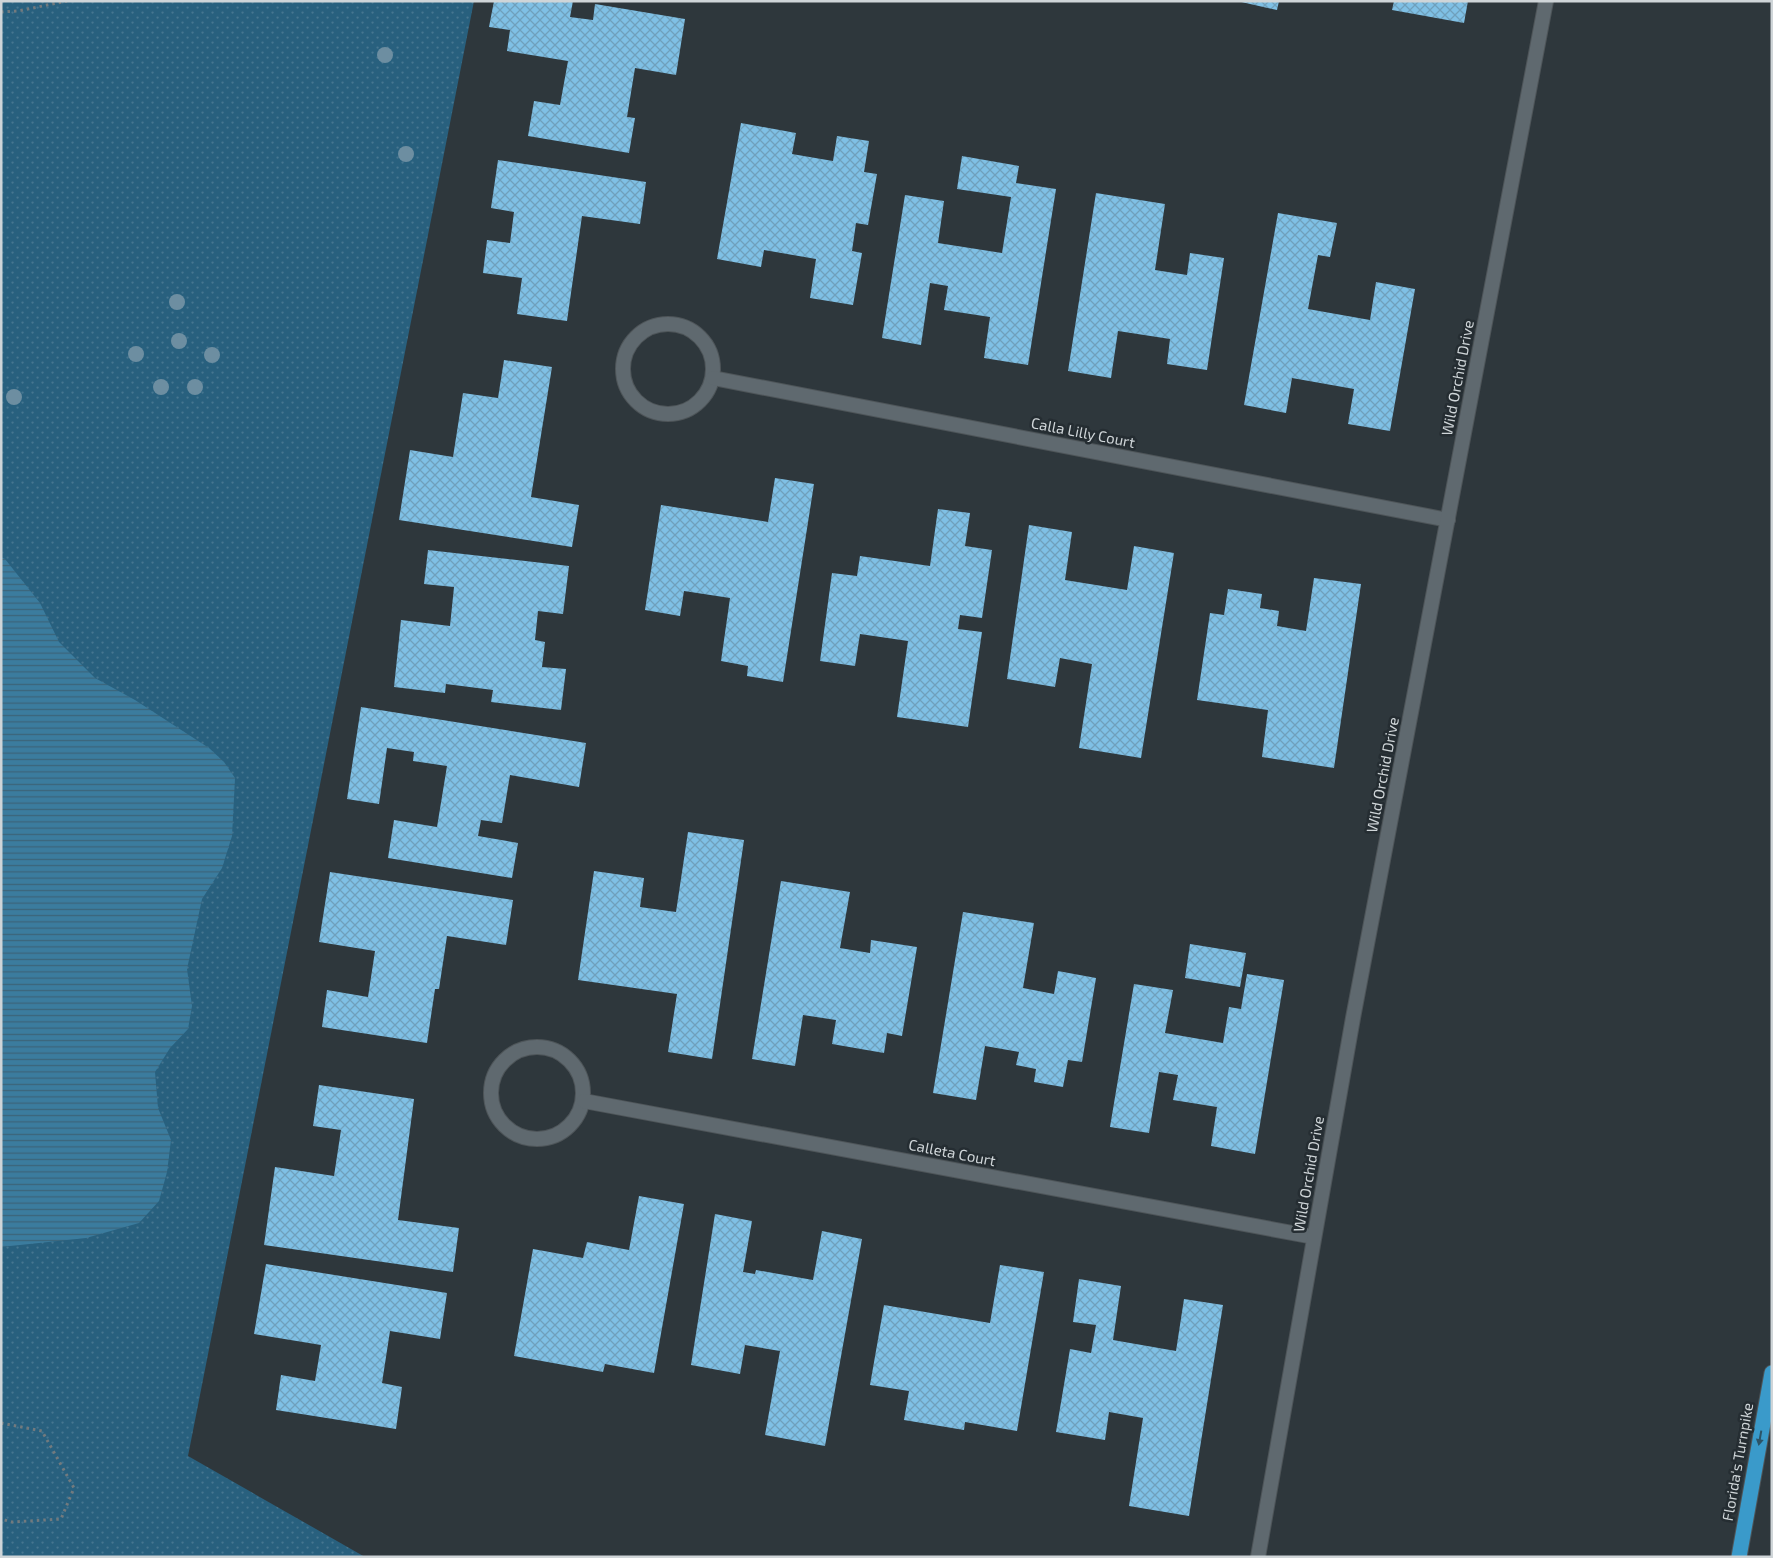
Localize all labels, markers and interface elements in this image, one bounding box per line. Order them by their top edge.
street label: Wild Orchid Drive [1437,318,1477,437]
street label: Calla Lilly Court [1030,413,1137,451]
street label: Wild Orchid Drive [1362,715,1402,834]
street label: Wild Orchid Drive [1289,1114,1327,1233]
street label: Calleta Court [907,1135,998,1169]
street label: Florida's Turnpike [1718,1401,1756,1522]
one-way arrow [1756,1430,1764,1446]

